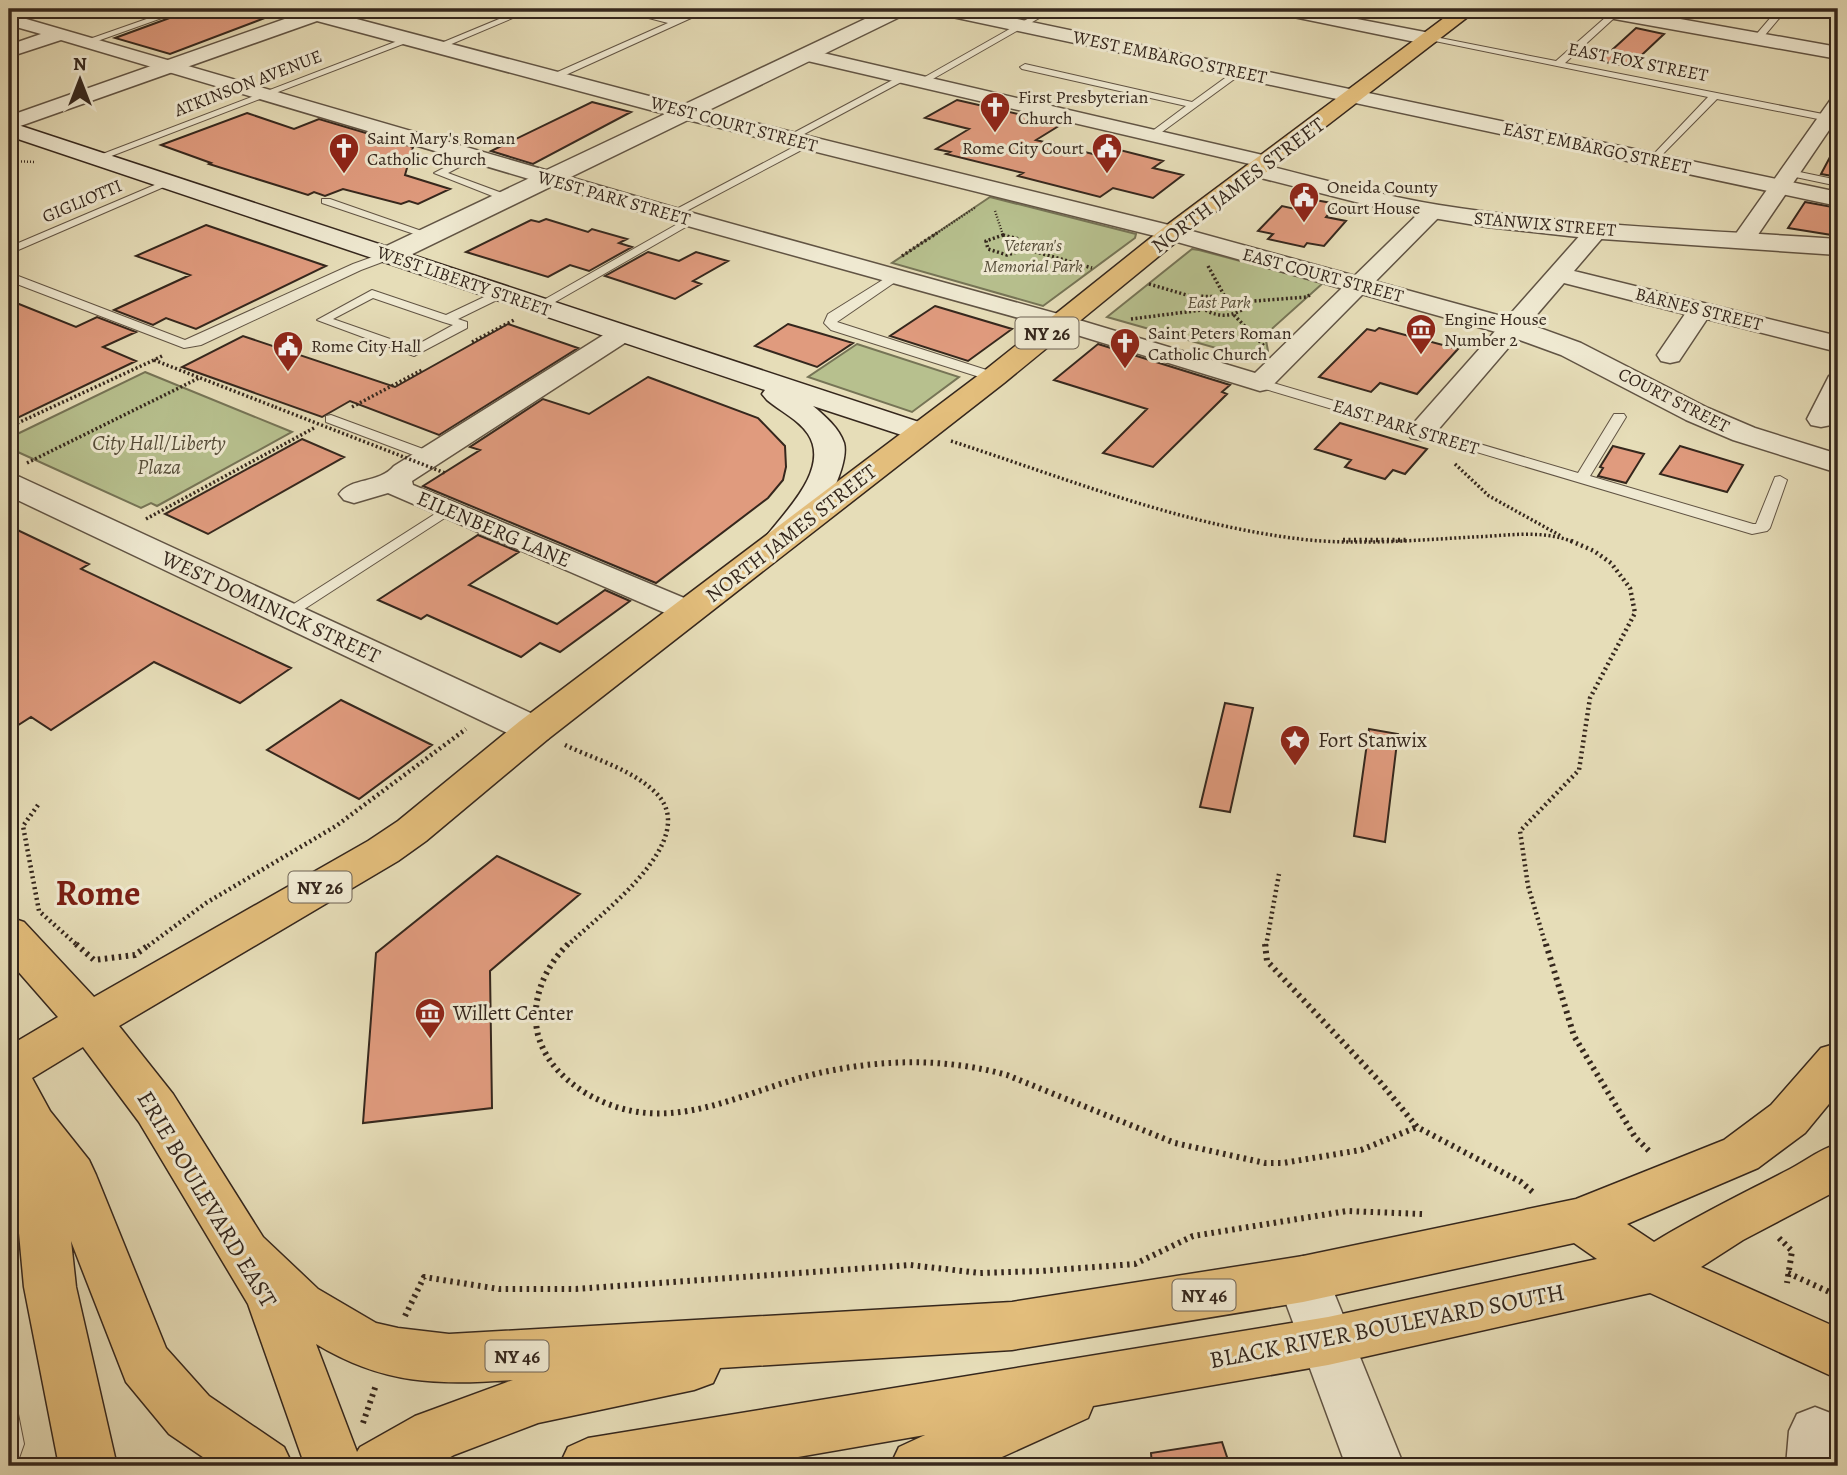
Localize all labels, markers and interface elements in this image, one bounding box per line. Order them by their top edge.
street label: WEST EMBARGO STREET [1070,24,1269,89]
street label: EAST FOX STREET [1566,37,1710,87]
street label: ATKINSON AVENUE [170,44,325,123]
north arrow [46,46,116,116]
text: N [73,51,87,77]
place label: First Presbyterian Church [1018,85,1149,130]
street label: WEST COURT STREET [647,90,820,158]
church icon: First Presbyterian Church [978,90,1012,134]
street label: NORTH JAMES STREET [1146,110,1331,259]
street label: EAST EMBARGO STREET [1501,116,1693,180]
place label: Saint Mary's Roman Catholic Church [367,126,515,171]
church icon: Saint Mary's Roman Catholic Church [327,131,361,175]
public building icon: Rome City Court [1090,131,1124,175]
place label: Rome City Court [962,136,1084,160]
street label: WEST PARK STREET [534,164,693,231]
street label: GIGLIOTTI [38,173,126,229]
place label: Oneida County Court House [1327,175,1438,220]
public building icon: Oneida County Court House [1287,180,1321,224]
street label: STANWIX STREET [1473,206,1617,242]
park label: Veteran's Memorial Park [983,233,1083,278]
street label: WEST LIBERTY STREET [373,240,554,322]
street label: EAST COURT STREET [1240,242,1406,308]
street label: BARNES STREET [1633,282,1765,336]
park label: East Park [1187,290,1251,314]
place label: Engine House Number 2 [1444,307,1547,352]
museum icon: Engine House Number 2 [1404,312,1438,356]
road number: NY 26 [1016,318,1078,348]
place label: Saint Peters Roman Catholic Church [1148,321,1292,366]
church icon: Saint Peters Roman Catholic Church [1108,326,1142,370]
public building icon: Rome City Hall [271,329,305,373]
place label: Rome City Hall [311,334,422,358]
street label: COURT STREET [1614,362,1734,438]
street label: EAST PARK STREET [1330,393,1482,461]
park label: City Hall/Liberty Plaza [92,429,226,481]
street label: NORTH JAMES STREET [700,457,883,609]
street label: EILENBERG LANE [413,484,575,574]
street label: WEST DOMINICK STREET [156,544,385,670]
place icon: Fort Stanwix [1278,723,1312,767]
place label: Fort Stanwix [1318,726,1427,754]
district label: Rome [56,869,140,917]
road number: NY 26 [288,872,352,902]
museum icon: Willett Center [413,996,447,1040]
place label: Willett Center [452,999,573,1027]
street label: ERIE BOULEVARD EAST [130,1085,284,1313]
street label: BLACK RIVER BOULEVARD SOUTH [1207,1276,1567,1376]
road number: NY 46 [1172,1280,1236,1310]
road number: NY 46 [486,1340,548,1372]

